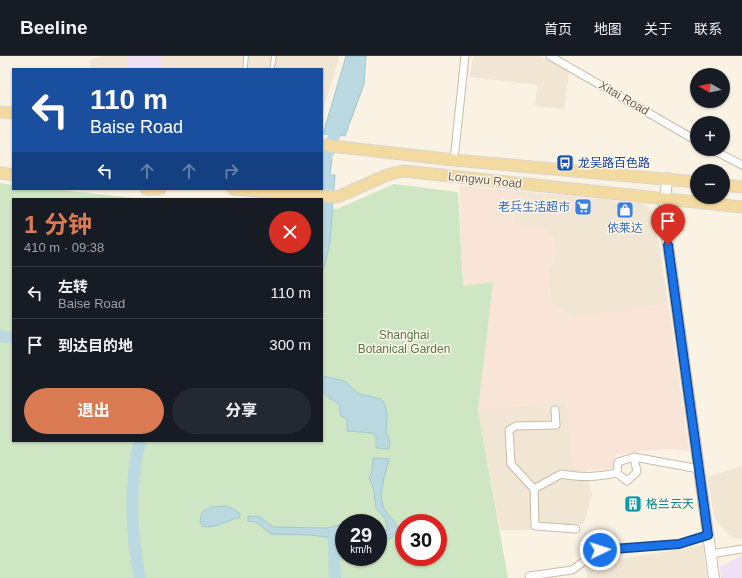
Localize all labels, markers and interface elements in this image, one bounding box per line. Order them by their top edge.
text: Beeline [20,17,88,38]
text: 首页 [544,21,572,37]
text: 地图 [594,21,622,37]
text: 关于 [644,21,672,37]
text: 联系 [694,21,722,37]
north arrow [690,68,730,108]
map controls [690,68,730,204]
street label: Xitai Road [597,78,651,118]
icon: left [24,84,76,136]
text: 110 m [90,84,168,115]
button: + [690,116,730,156]
text: Baise Road [90,117,183,137]
bus stop icon: 龙吴路百色路 [555,153,575,173]
place label: 龙吴路百色路 [578,156,650,170]
icon: left [94,160,116,182]
icon: ahead [136,160,158,182]
icon: ahead [178,160,200,182]
icon: right [220,160,242,182]
button: − [690,164,730,204]
street label: Longwu Road [447,169,523,191]
supermarket icon: 老兵生活超市 [573,197,593,217]
place label: 老兵生活超市 [498,200,570,214]
shop icon: 依莱达 [615,200,635,220]
pin [651,204,685,245]
icon: arrive [657,210,679,232]
text: 1 分钟 [24,211,92,238]
button: close [269,211,311,253]
place label: 依莱达 [607,221,643,235]
text: 410 m · 09:38 [24,240,104,255]
text: 左转 [58,278,88,295]
icon: left [24,282,46,304]
text: 110 m [270,284,311,301]
text: Baise Road [58,296,125,311]
park label: Shanghai Botanical Garden [358,328,450,356]
icon: arrive [24,334,46,356]
text: 300 m [269,336,311,353]
text: 到达目的地 [58,337,133,354]
button: 退出 [24,388,164,434]
button: 分享 [172,388,311,434]
building icon: 格兰云天 [623,494,643,514]
place label: 格兰云天 [646,497,694,511]
speed limit sign: 30 [395,514,447,566]
text: 29 [350,524,372,546]
position arrow [579,529,621,571]
text: km/h [350,544,372,555]

